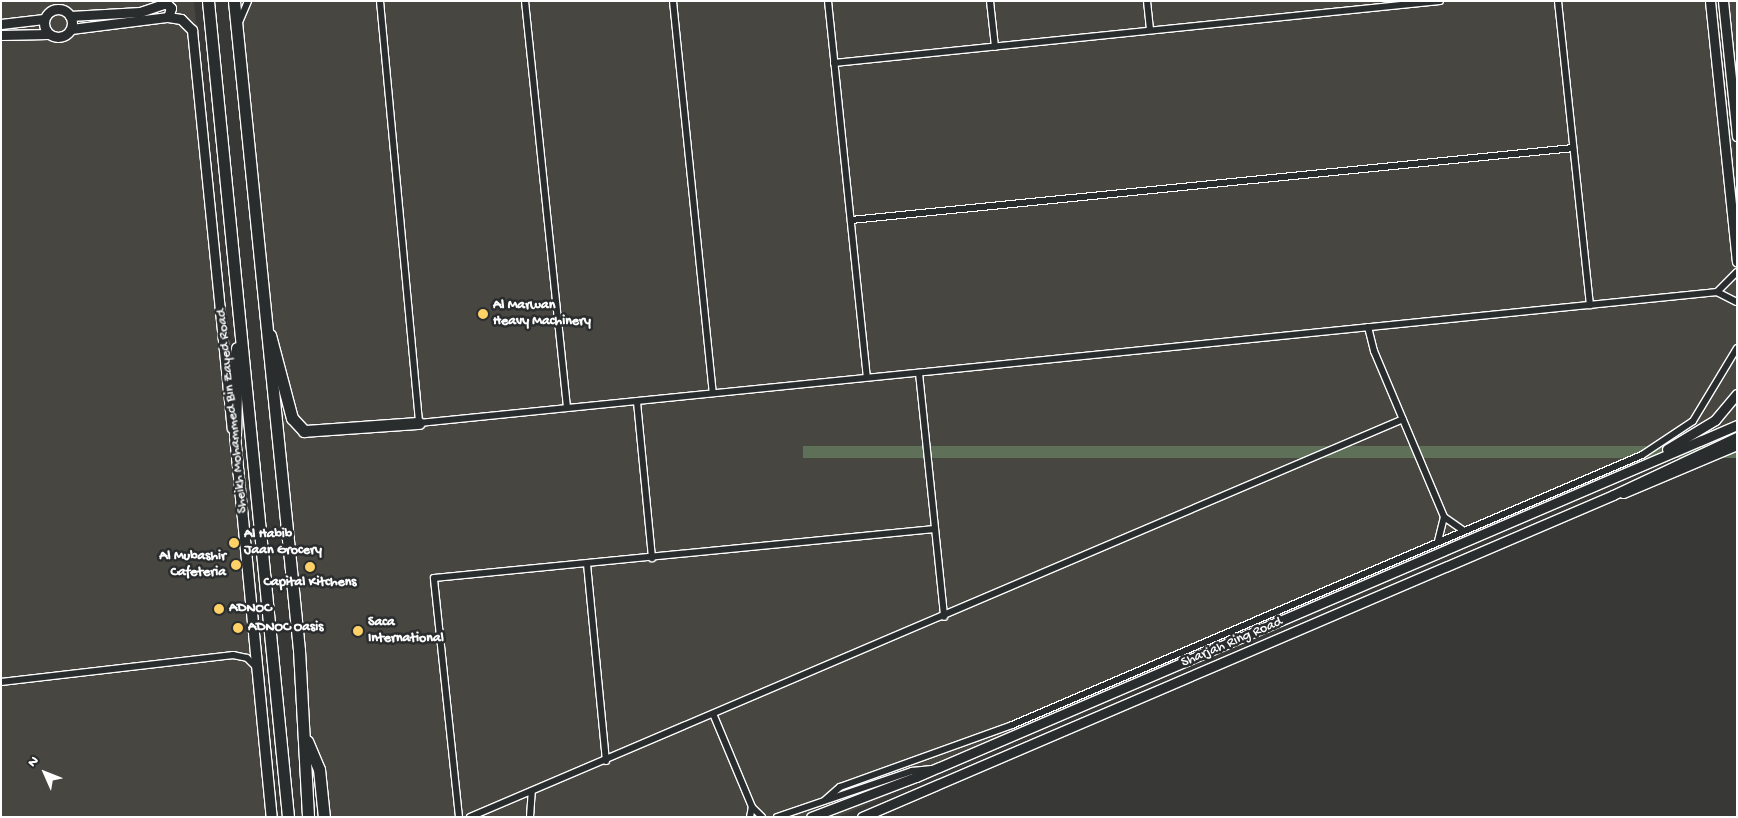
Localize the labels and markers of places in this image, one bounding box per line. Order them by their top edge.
place label: Al Marwan Heavy Machinery [493,298,591,331]
marker: Al Marwan Heavy Machinery [477,308,489,320]
place label: Al Habib Jaan Grocery [244,527,322,560]
marker: Al Habib Jaan Grocery [228,537,240,549]
place label: Al Mubashir Cafeteria [159,549,226,582]
marker: Al Mubashir Cafeteria [230,559,242,571]
marker: Capital Kitchens [304,561,316,573]
place label: Capital Kitchens [264,575,356,591]
place label: ADNOC [229,601,272,617]
marker: ADNOC [213,603,225,615]
place label: Saca International [368,615,444,648]
place label: ADNOC Oasis [248,620,323,636]
marker: ADNOC Oasis [232,622,244,634]
marker: Saca International [352,625,364,637]

